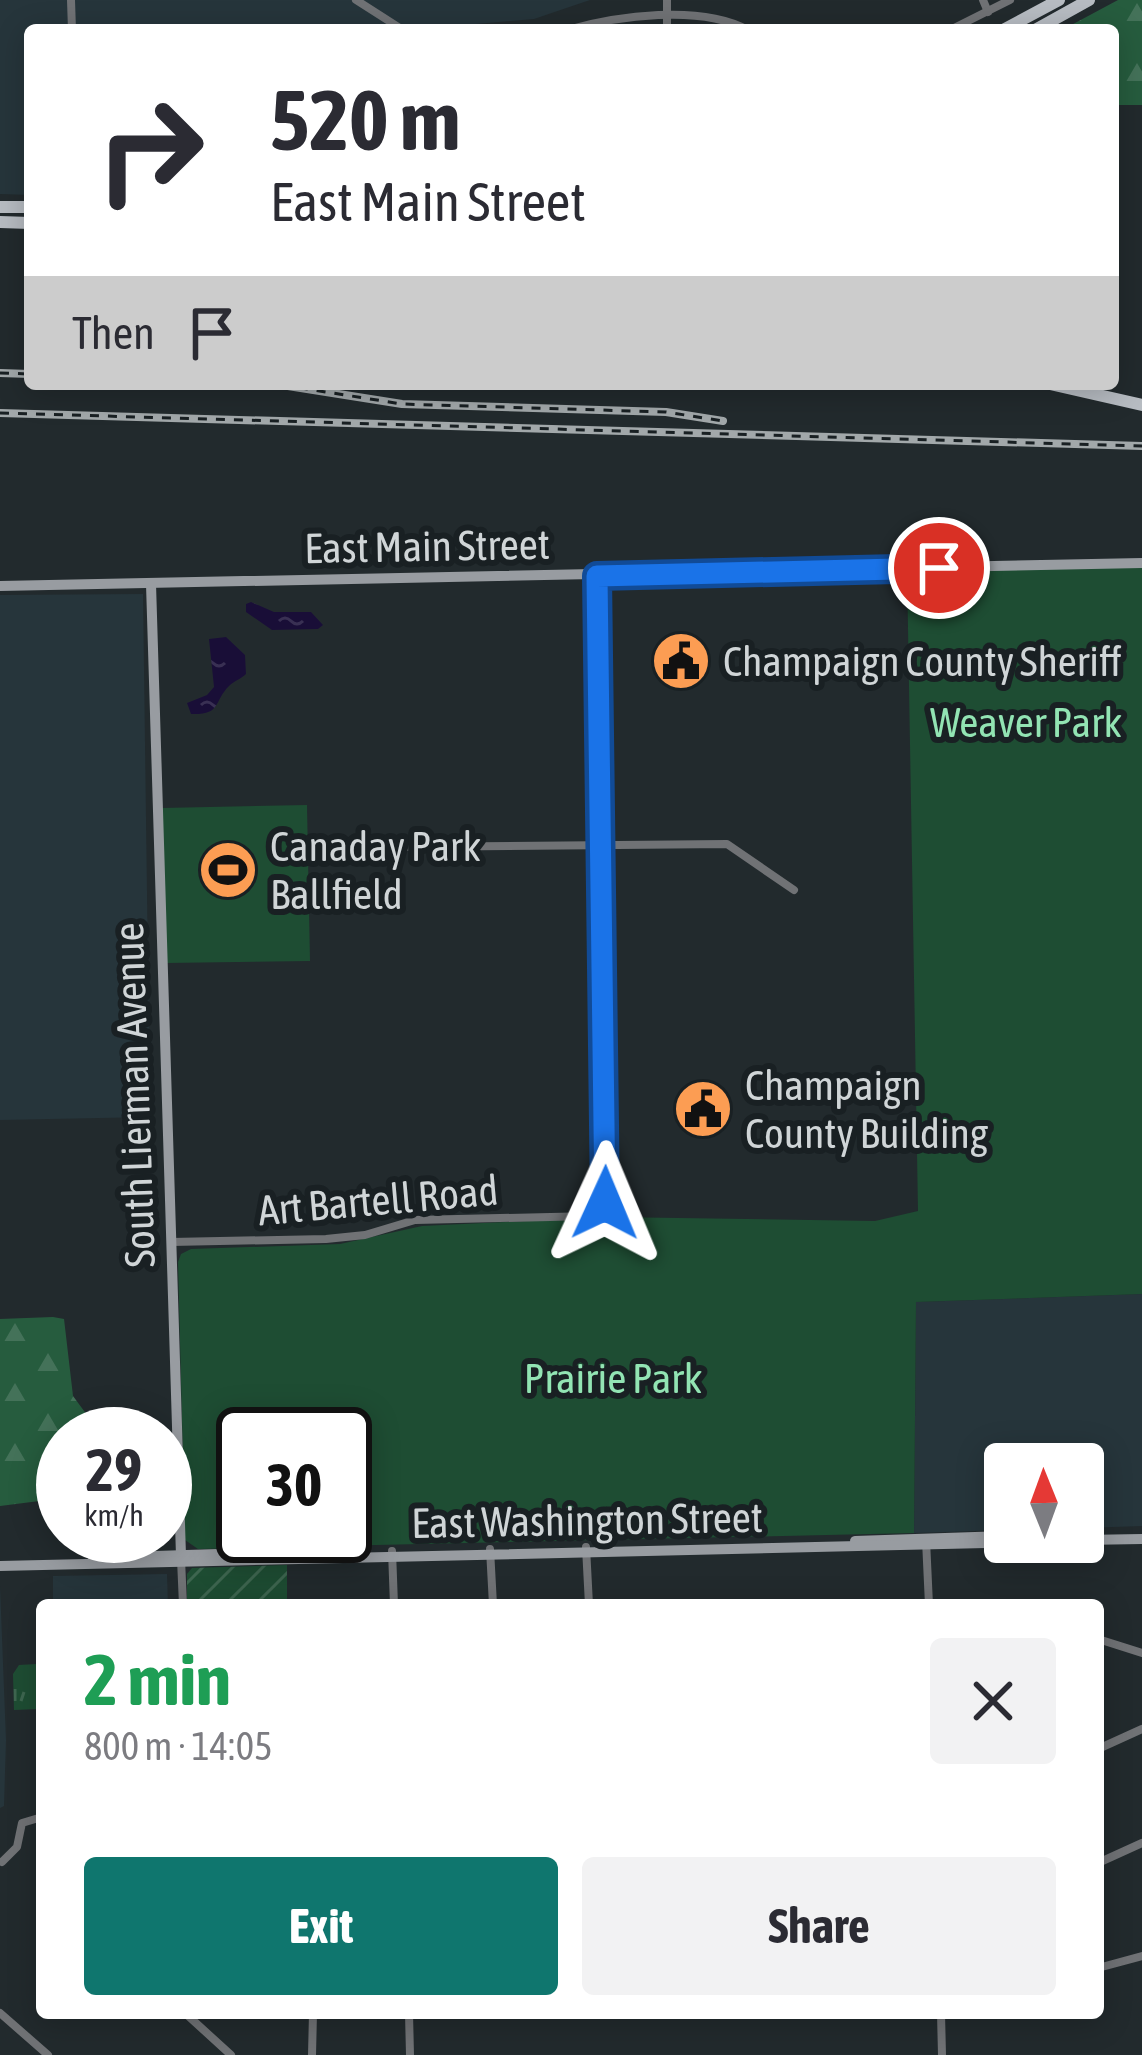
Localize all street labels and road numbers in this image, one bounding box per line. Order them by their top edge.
street label: East Main Street [304,520,550,572]
street label: South Lierman Avenue [104,922,164,1268]
street label: Art Bartell Road [256,1166,500,1234]
street label: East Washington Street [411,1493,763,1547]

